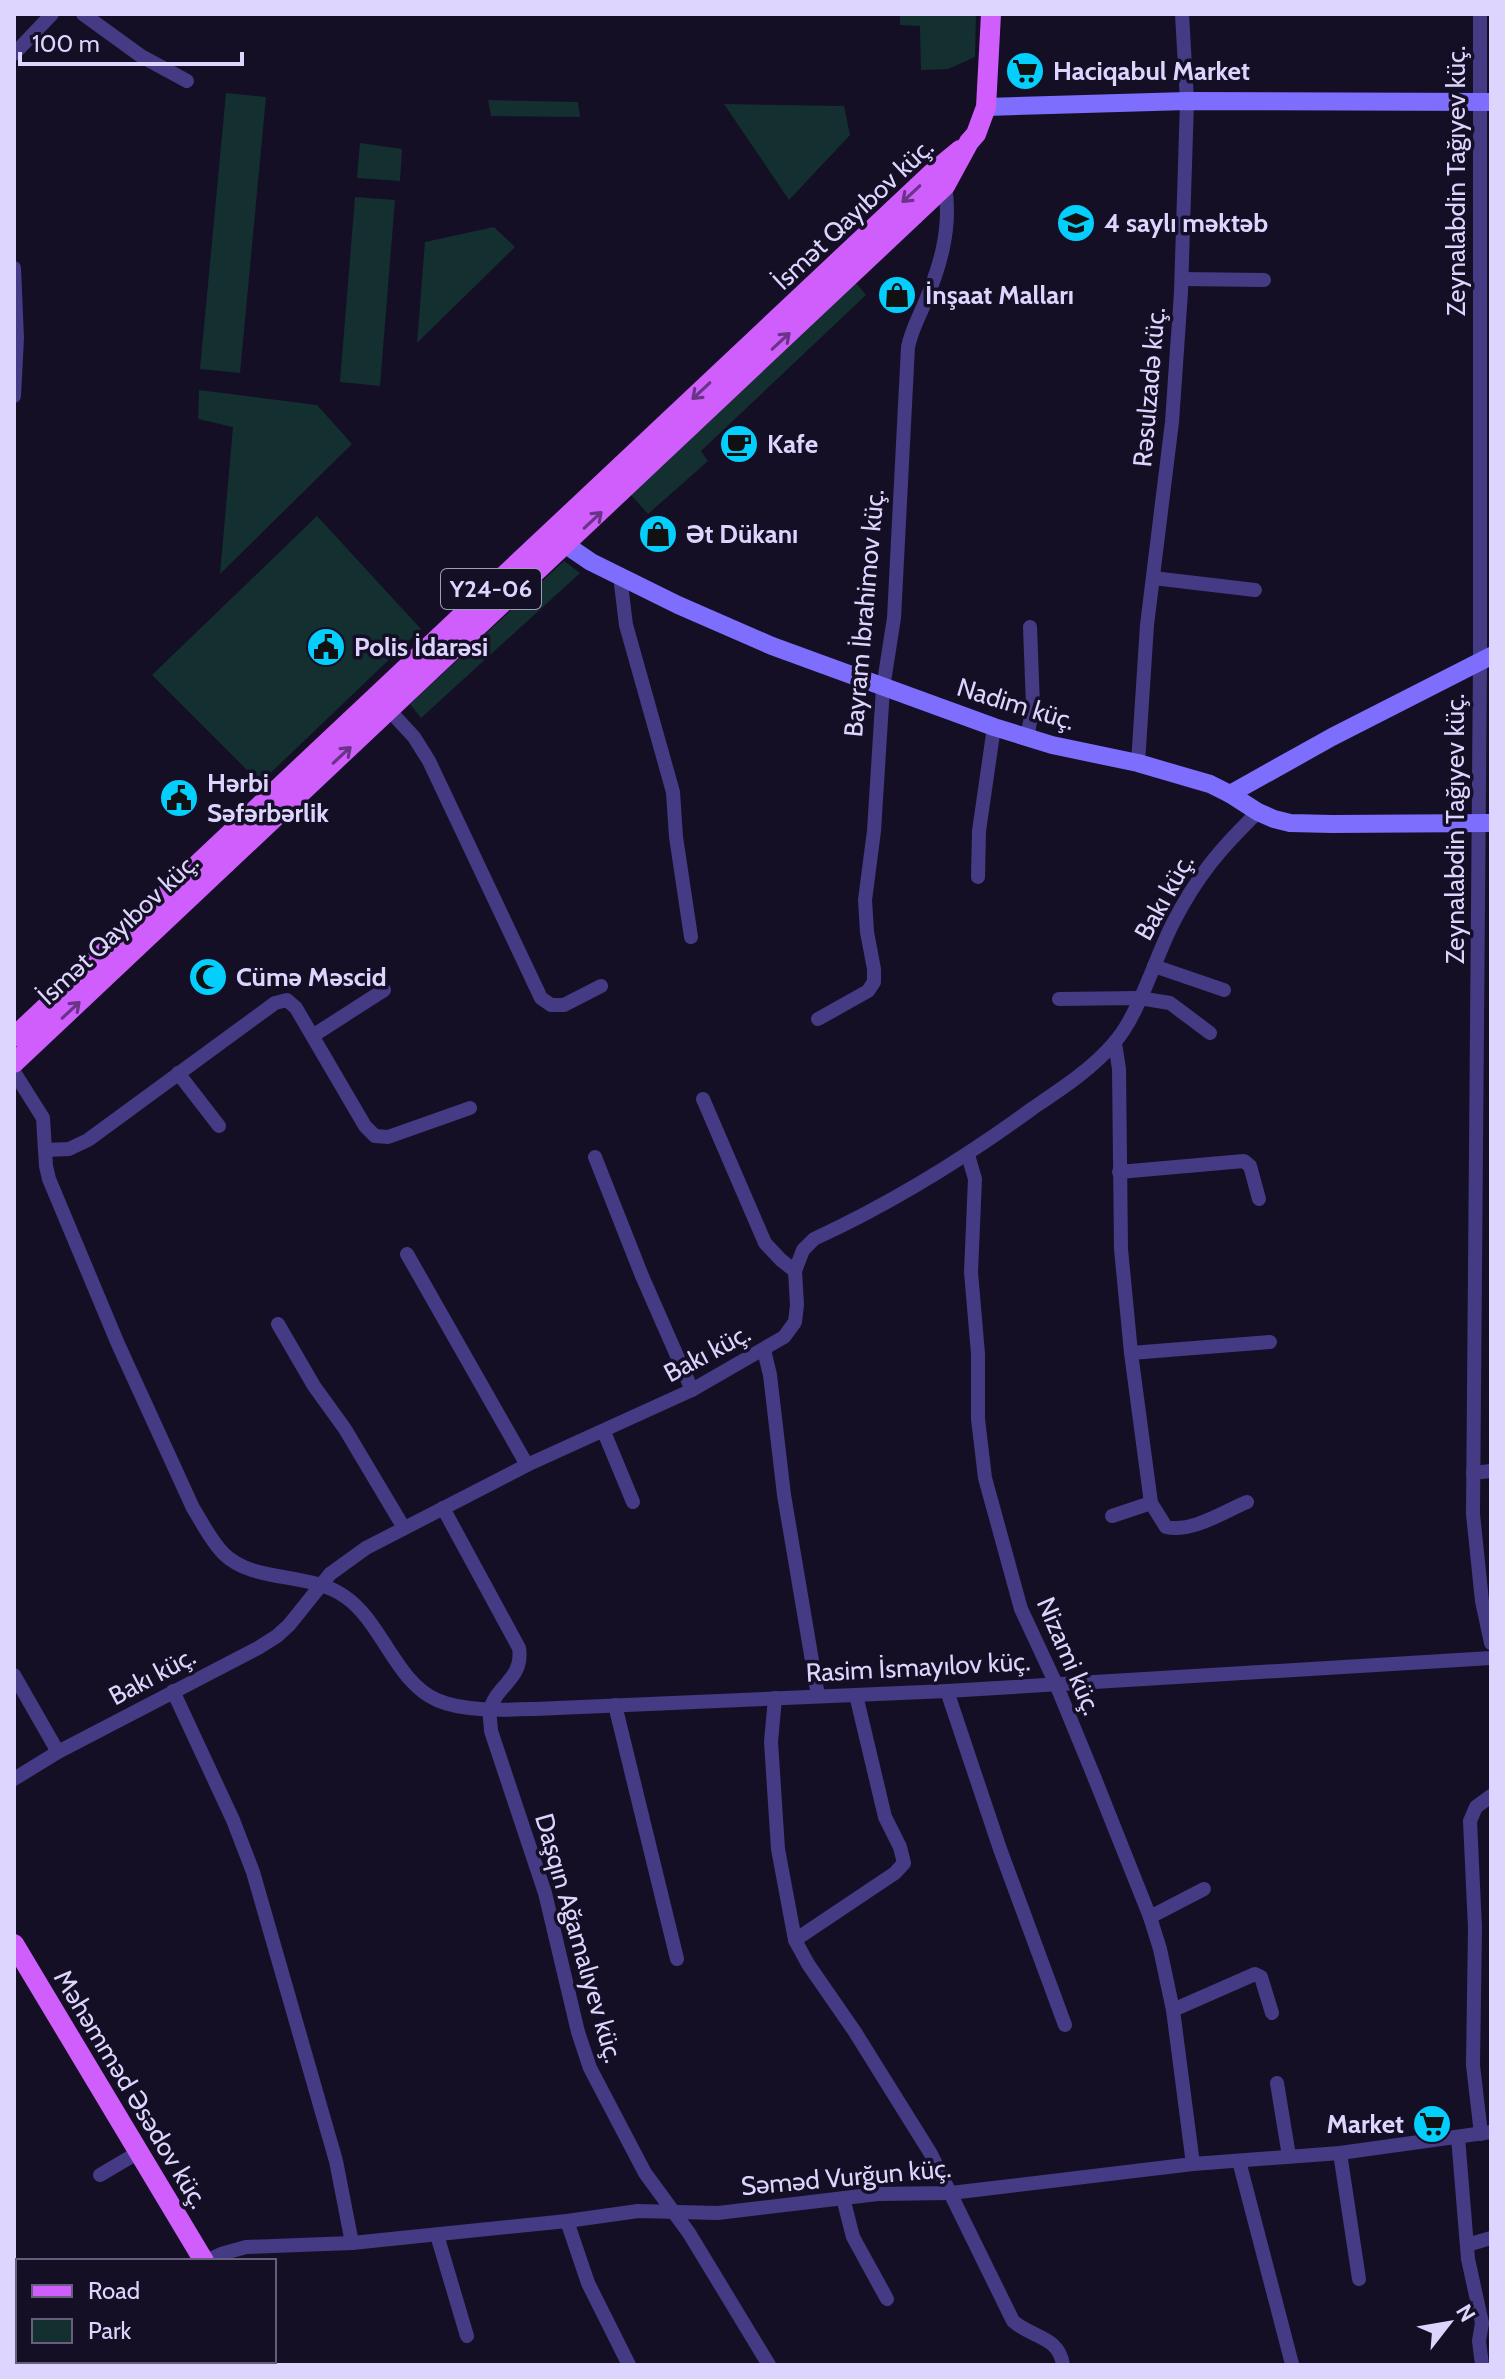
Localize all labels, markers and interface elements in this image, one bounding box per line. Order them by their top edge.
scale bar [20,16,242,66]
text: 100 m [32,29,100,58]
street label: Zeynalabdin Tağıyev küç. [1440,46,1472,316]
supermarket icon: Haciqabul Market [1004,50,1046,92]
place label: Haciqabul Market [1053,55,1250,87]
street label: İsmət Qayıbov küç. [766,131,940,297]
one-way arrow [901,184,921,203]
school or university icon: 4 saylı məktəb [1055,202,1097,244]
place label: 4 saylı məktəb [1104,207,1268,239]
shop icon: İnşaat Malları [876,274,918,316]
place label: İnşaat Malları [925,279,1074,311]
street label: Rəsulzadə küç. [1126,306,1172,468]
one-way arrow [771,332,791,350]
one-way arrow [692,381,711,400]
cafe icon: Kafe [718,423,760,465]
place label: Kafe [767,428,818,460]
street label: Bayram İbrahimov küç. [837,488,891,738]
one-way arrow [583,510,603,529]
shop icon: Ət Dükanı [637,513,679,555]
place label: Ət Dükanı [686,518,798,550]
road number: Y24-06 [441,569,541,609]
public building icon: Polis İdarəsi [305,626,347,668]
place label: Polis İdarəsi [354,631,488,663]
street label: Nadim küç. [953,671,1079,737]
street label: Zeynalabdin Tağıyev küç. [1439,694,1471,964]
one-way arrow [331,746,351,764]
place label: Hərbi Səfərbərlik [207,767,329,829]
public building icon: Hərbi Səfərbərlik [158,777,200,819]
street label: İsmət Qayıbov küç. [31,846,205,1012]
street label: Bakı küç. [1127,848,1201,946]
mosque icon: Cümə Məscid [187,956,229,998]
place label: Cümə Məscid [236,961,387,993]
one-way arrow [61,1000,81,1019]
street label: Bakı küç. [658,1317,756,1389]
street label: Nizami küç. [1030,1592,1108,1720]
street label: Bakı küç. [103,1640,201,1712]
street label: Rasim İsmayılov küç. [805,1645,1031,1689]
street label: Daşqın Ağamalıyev küç. [528,1810,630,2066]
street label: Məhəmməd Əsədov küç. [47,1964,215,2214]
supermarket icon: Market [1411,2103,1453,2145]
place label: Market [1327,2108,1404,2140]
street label: Səməd Vurğun küç. [739,2152,953,2202]
legend [16,2259,276,2363]
text: Road [88,2276,140,2305]
north arrow [1409,2283,1489,2363]
text: N [1450,2299,1481,2327]
text: Park [88,2316,131,2345]

